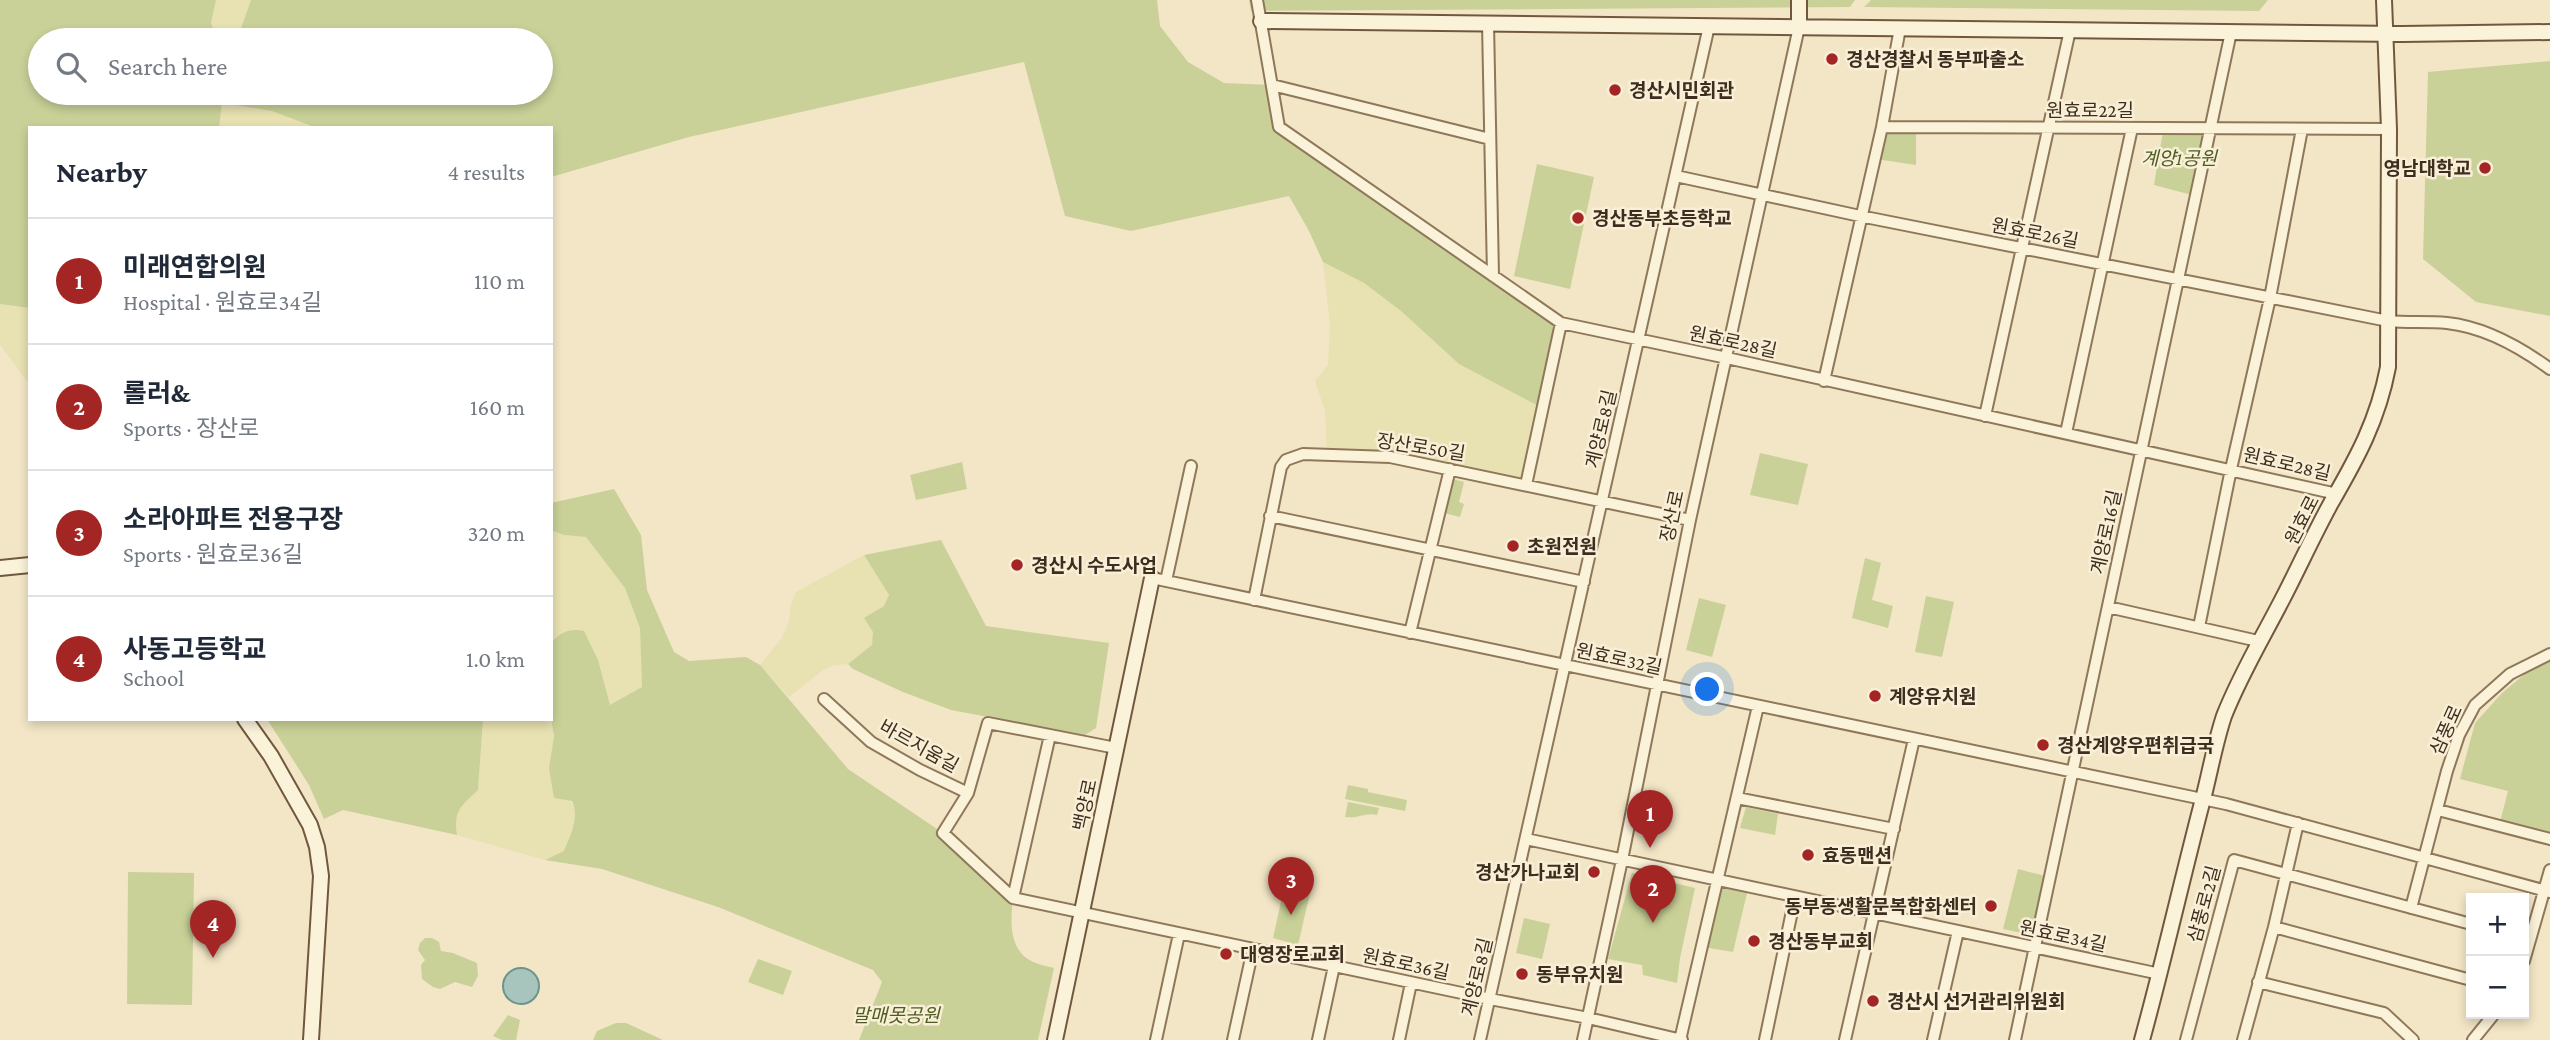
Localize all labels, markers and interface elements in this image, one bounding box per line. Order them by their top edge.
search box [28,28,553,105]
icon: search [52,48,90,86]
place label: 경산경찰서 동부파출소 [1846,49,2024,70]
marker: 경산경찰서 동부파출소 [1824,51,1840,67]
text: Search here [108,52,227,81]
place label: 경산시민회관 [1629,80,1734,101]
marker: 경산시민회관 [1607,82,1623,98]
street label: 원효로22길 [2046,100,2134,121]
park label: 계양1공원 [2141,148,2219,169]
text: Nearby [56,155,147,188]
place label: 영남대학교 [2384,158,2471,179]
text: 4 results [447,159,525,185]
marker: 영남대학교 [2477,160,2493,176]
place label: 경산동부초등학교 [1592,208,1732,229]
marker: 경산동부초등학교 [1570,210,1586,226]
street label: 원효로26길 [1989,214,2081,252]
text: 미래연합의원 [123,253,267,282]
text: 1 [75,268,83,294]
text: 110 m [474,268,525,294]
text: Hospital · 원효로34길 [123,289,322,315]
street label: 원효로28길 [1687,322,1779,362]
text: 롤러& [123,379,191,408]
street label: 계양로8길 [1582,388,1620,470]
text: 2 [73,394,85,420]
text: 160 m [470,394,525,420]
text: Sports · 장산로 [123,415,259,441]
street label: 장산로50길 [1375,430,1467,464]
street label: 원효로28길 [2241,444,2333,484]
street label: 장산로 [1656,488,1688,544]
street label: 계양로16길 [2087,488,2125,576]
street label: 원효로 [2281,492,2323,548]
text: 소라아파트 전용구장 [123,505,343,534]
text: 3 [73,520,85,546]
text: 320 m [467,520,525,546]
place label: 초원전원 [1527,536,1597,557]
marker: 초원전원 [1505,538,1521,554]
text: Sports · 원효로36길 [123,541,303,567]
place label: 경산시 수도사업 [1031,555,1157,576]
marker: 경산시 수도사업 [1009,557,1025,573]
text: 사동고등학교 [123,635,267,664]
street label: 원효로32길 [1574,640,1664,678]
text: 4 [73,646,85,672]
text: 1.0 km [466,646,525,672]
text: School [123,665,184,691]
your location [1690,672,1724,706]
place label: 계양유치원 [1889,686,1976,707]
marker: 계양유치원 [1867,688,1883,704]
street label: 삼풍로 [2426,702,2466,758]
street label: 바르지움길 [876,716,962,776]
place label: 경산계양우편취급국 [2057,735,2214,756]
marker: 경산계양우편취급국 [2035,737,2051,753]
street label: 백양로 [1069,777,1101,833]
pin: 1 [1627,790,1673,848]
place label: 효동맨션 [1822,845,1892,866]
marker: 효동맨션 [1800,847,1816,863]
pin: 3 [1268,857,1314,915]
place label: 경산가나교회 [1475,862,1580,883]
street label: 삼풍로2길 [2184,863,2224,945]
marker: 경산가나교회 [1586,864,1602,880]
pin: 2 [1630,865,1676,923]
map controls [2466,893,2529,1019]
button: + [2466,893,2529,956]
place label: 동부동생활문복합화센터 [1785,896,1977,917]
marker: 동부동생활문복합화센터 [1983,898,1999,914]
pin: 4 [190,900,236,958]
street label: 원효로34길 [2017,917,2109,955]
place label: 경산동부교회 [1768,931,1873,952]
marker: 경산동부교회 [1746,933,1762,949]
street label: 계양로8길 [1458,936,1496,1018]
place label: 대영장로교회 [1240,944,1345,965]
street label: 원효로36길 [1360,945,1452,983]
marker: 대영장로교회 [1218,946,1234,962]
button: − [2466,956,2529,1019]
place label: 동부유치원 [1536,964,1623,985]
marker: 동부유치원 [1514,966,1530,982]
place label: 경산시 선거관리위원회 [1887,991,2065,1012]
marker: 경산시 선거관리위원회 [1865,993,1881,1009]
park label: 말매못공원 [852,1005,941,1026]

